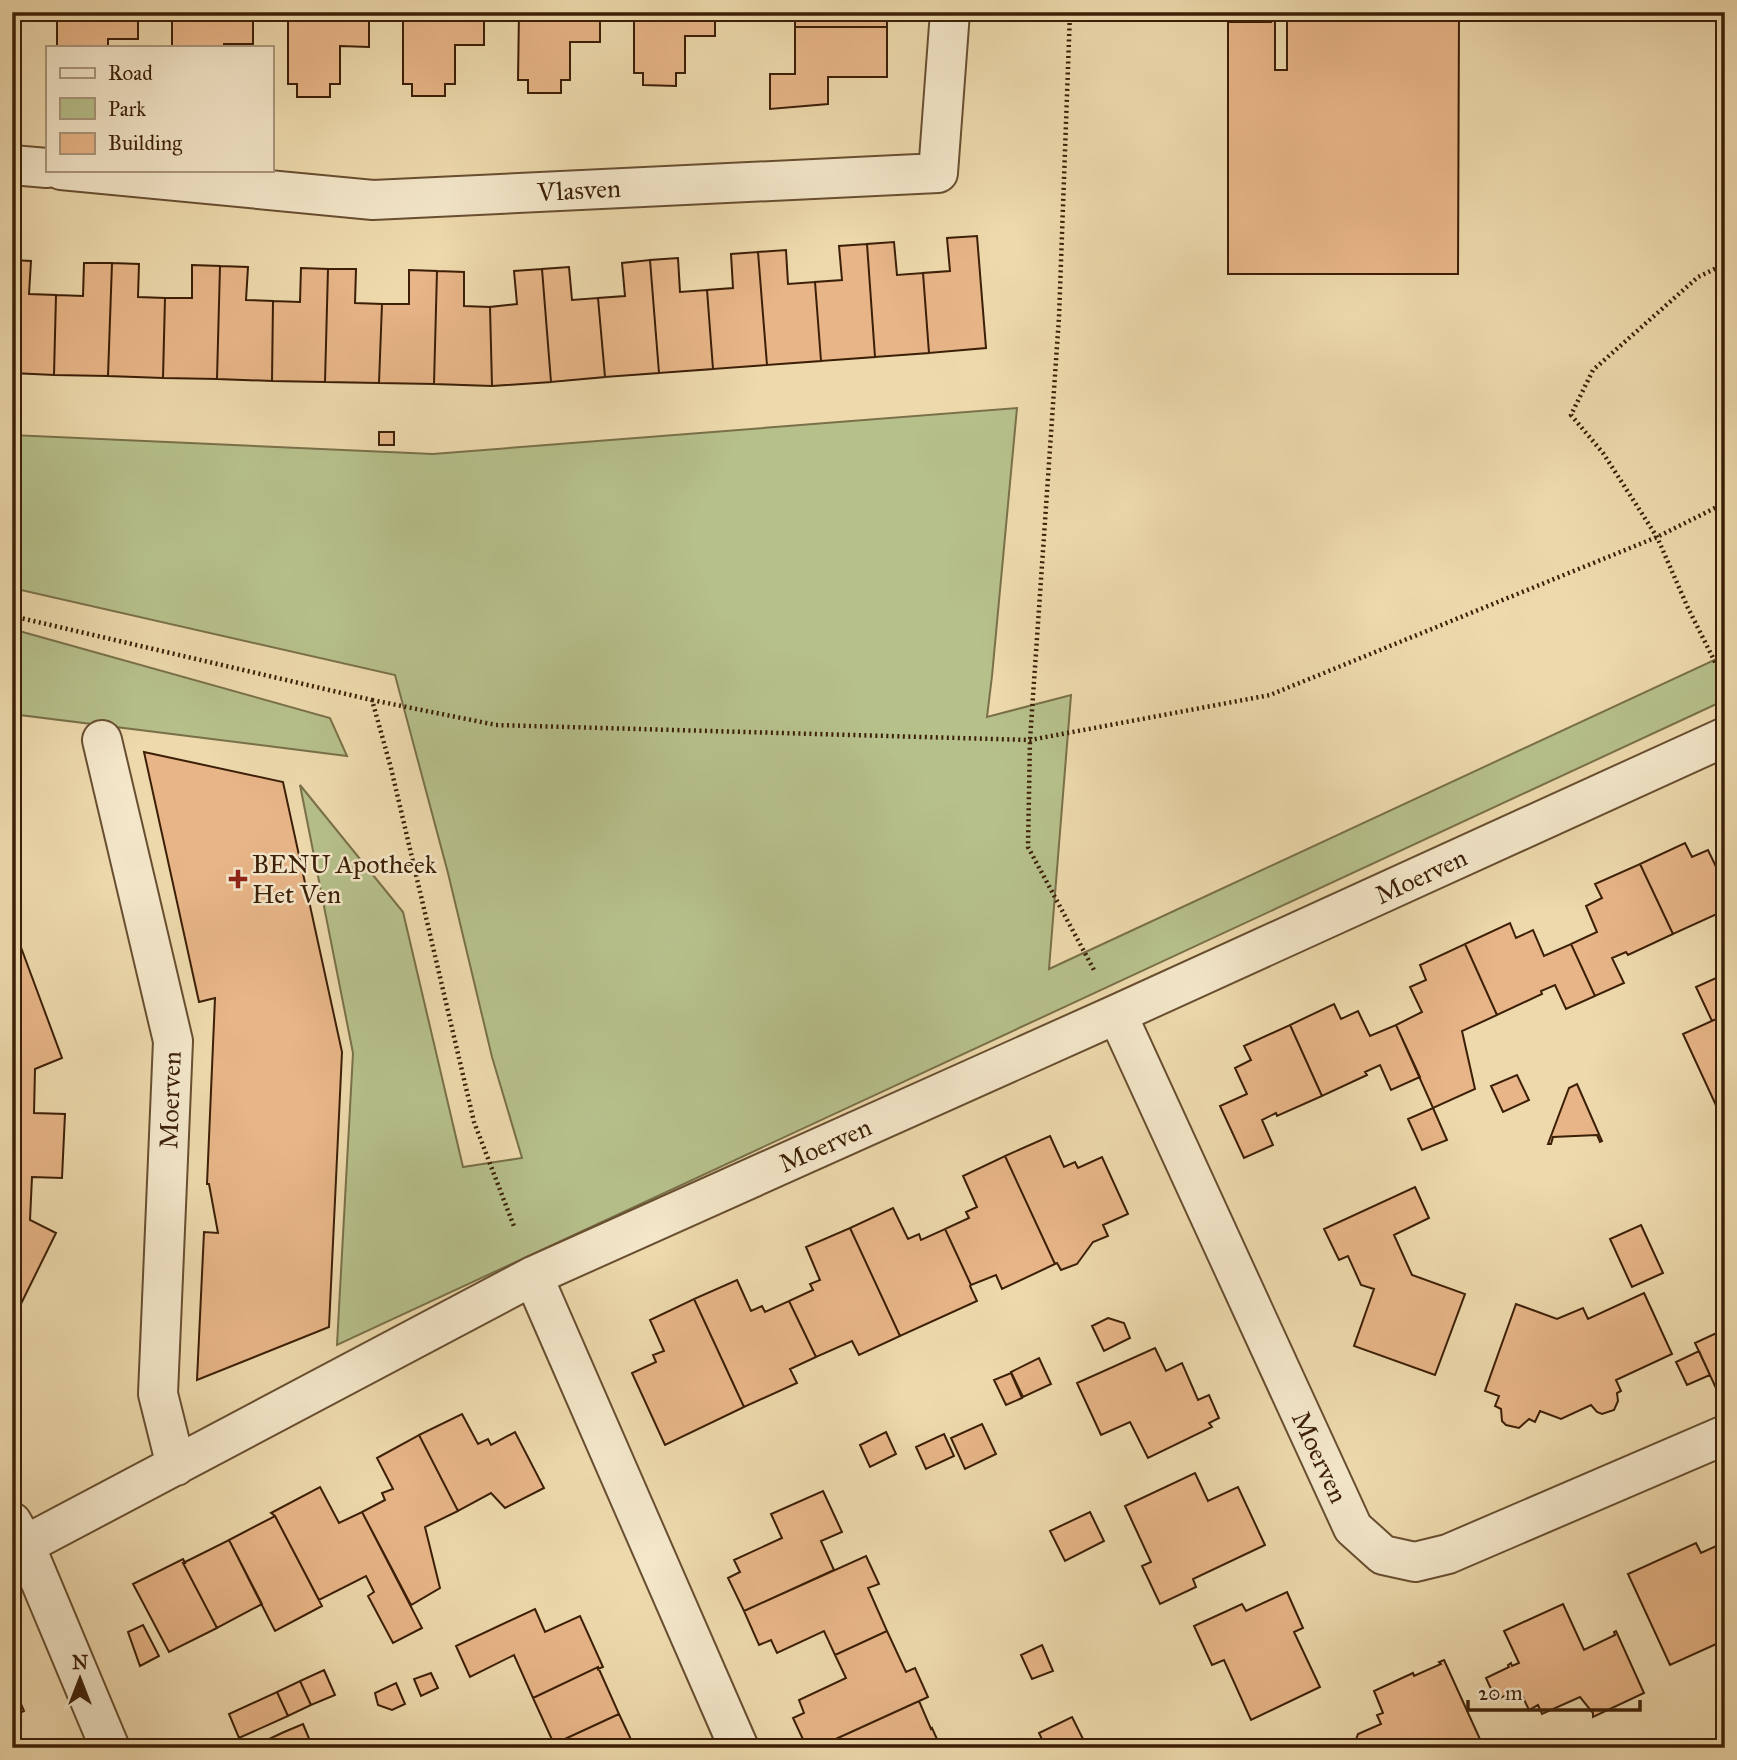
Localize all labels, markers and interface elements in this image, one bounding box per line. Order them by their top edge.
legend [46,46,273,172]
text: Road [108,60,153,86]
text: Park [108,96,146,122]
text: Building [108,130,182,156]
street label: Vlasven [535,172,622,208]
street label: Moerven [1370,841,1472,911]
place label: BENU Apotheek Het Ven [252,848,438,910]
marker: BENU Apotheek Het Ven [230,871,246,887]
street label: Moerven [152,1051,188,1149]
street label: Moerven [774,1111,876,1179]
street label: Moerven [1285,1406,1355,1508]
north arrow [46,1644,116,1714]
text: N [72,1651,88,1674]
scale bar [1468,1669,1639,1713]
text: 20 m [1478,1680,1523,1706]

